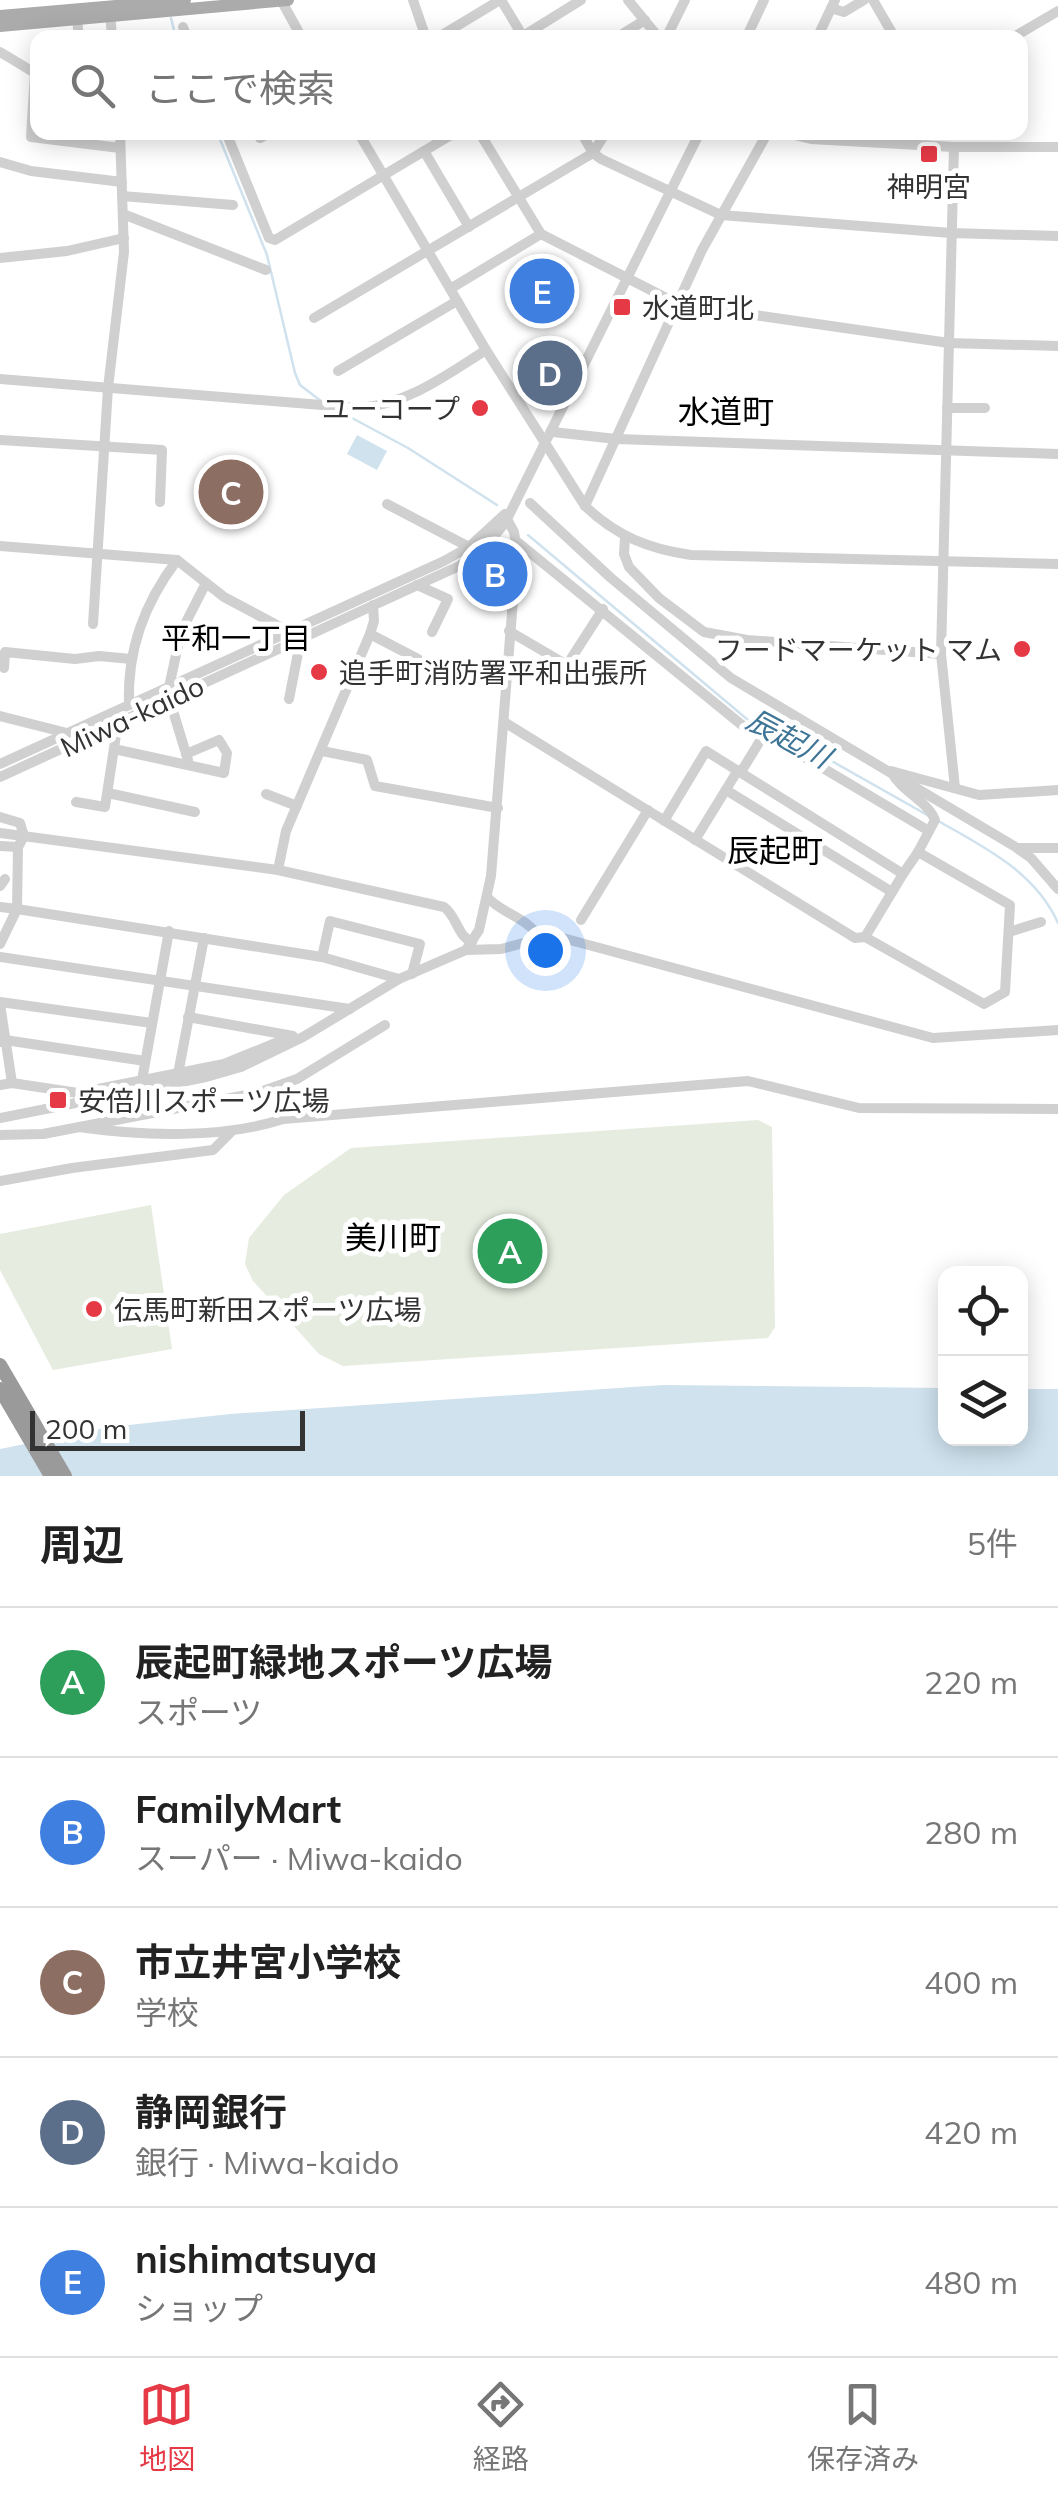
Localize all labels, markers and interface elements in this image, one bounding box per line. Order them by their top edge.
search box [30,30,1028,140]
icon: search [65,58,120,113]
text: ここで検索 [145,64,335,112]
marker: 神明宮 [918,143,940,165]
place label: 神明宮 [887,169,971,204]
pin: E [510,254,574,328]
place label: 水道町北 [642,290,754,325]
marker: 水道町北 [611,296,633,318]
pin: D [518,336,582,410]
place label: ユーコープ [322,391,460,426]
district label: 水道町 [678,391,774,431]
marker: ユーコープ [469,397,491,419]
pin: C [198,454,264,530]
pin: B [462,536,528,612]
district label: 平和一丁目 [161,619,311,657]
place label: フードマーケット マム [715,632,1002,667]
marker: フードマーケット マム [1011,638,1033,660]
place label: 追手町消防署平和出張所 [339,655,647,690]
marker: 追手町消防署平和出張所 [308,661,330,683]
street label: Miwa-kaido [55,668,209,764]
water label: 辰起川 [740,700,840,777]
district label: 辰起町 [727,830,823,870]
your location [520,925,571,976]
place label: 安倍川スポーツ広場 [78,1083,329,1118]
marker: 安倍川スポーツ広場 [47,1089,69,1111]
pin: A [478,1214,542,1288]
district label: 美川町 [345,1217,441,1257]
map controls [938,1266,1028,1446]
button: locate [938,1266,1028,1356]
place label: 伝馬町新田スポーツ広場 [114,1292,421,1327]
marker: 伝馬町新田スポーツ広場 [83,1298,105,1320]
button: layers [938,1356,1028,1446]
scale bar [30,1406,305,1450]
text: 200 m [45,1411,127,1446]
text: 周辺 [40,1518,124,1571]
text: 5件 [967,1523,1018,1563]
text: 辰起町緑地スポーツ広場 [135,1638,552,1686]
text: A [60,1662,85,1702]
text: 220 m [924,1662,1018,1702]
text: スポーツ [135,1692,262,1732]
text: FamilyMart [135,1785,341,1833]
text: B [61,1812,84,1852]
text: 280 m [924,1812,1018,1852]
text: スーパー · Miwa-kaido [135,1838,463,1878]
text: 市立井宮小学校 [135,1938,401,1986]
text: C [62,1962,83,2002]
text: 400 m [924,1962,1018,2002]
text: 学校 [135,1992,199,2032]
text: 静岡銀行 [135,2088,287,2136]
text: D [60,2112,85,2152]
text: 420 m [924,2112,1018,2152]
text: 銀行 · Miwa-kaido [135,2142,399,2182]
text: nishimatsuya [135,2235,377,2283]
text: E [63,2262,82,2302]
text: 480 m [924,2262,1018,2302]
text: ショップ [135,2288,263,2328]
tab: 地図 [139,2377,195,2477]
tab: 経路 [473,2377,529,2477]
tab: 保存済み [807,2377,919,2477]

